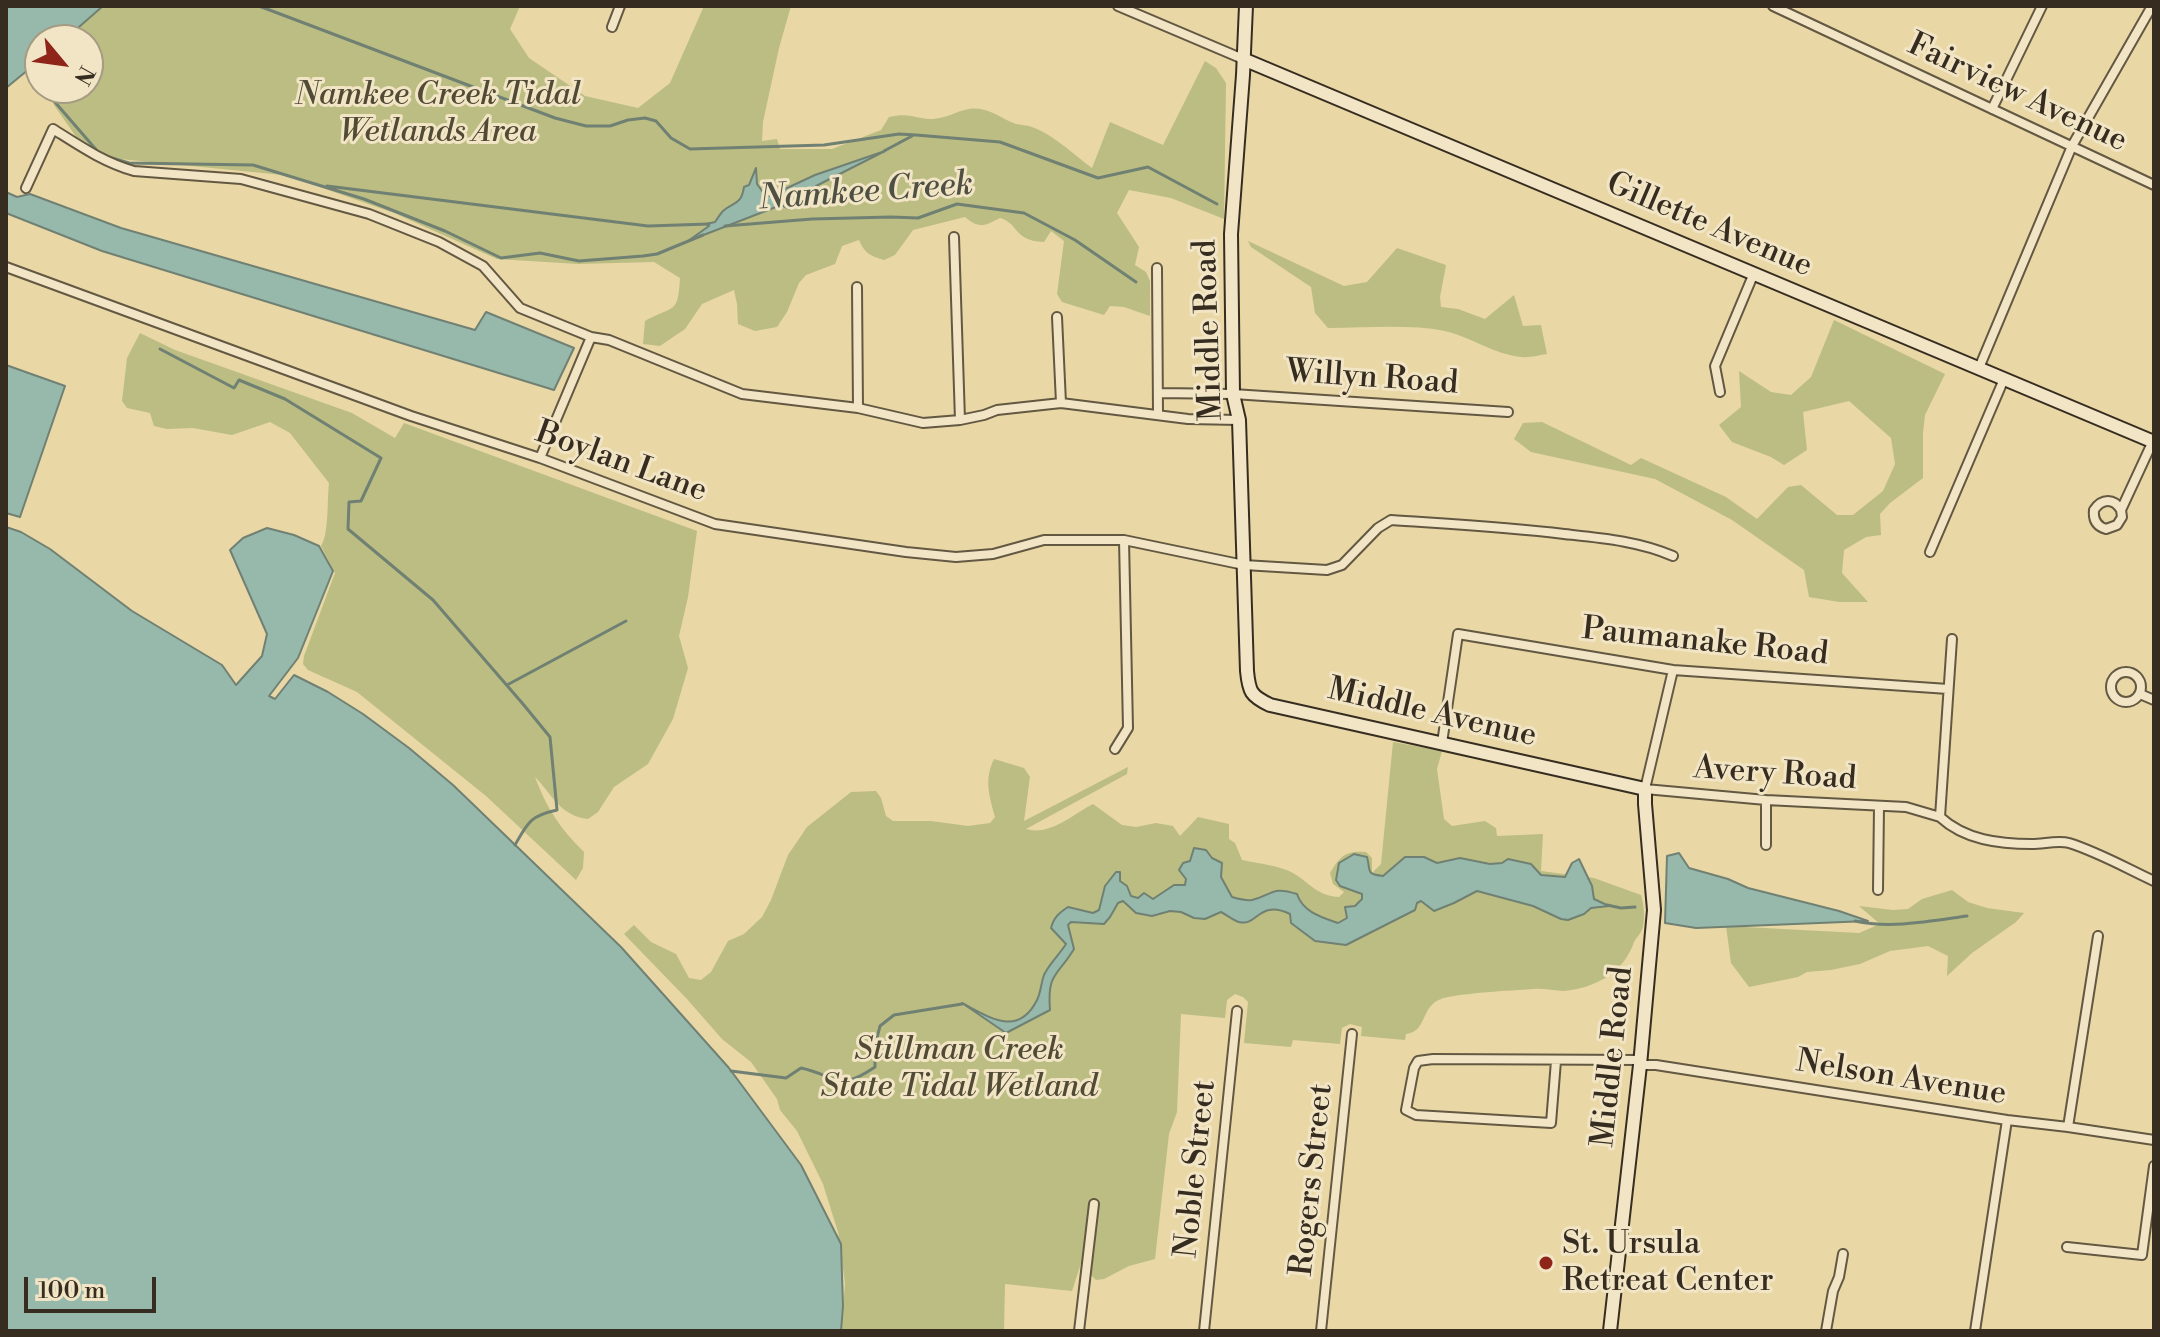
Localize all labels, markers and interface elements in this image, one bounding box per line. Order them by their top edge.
north arrow [24,24,104,104]
street label: Fairview Avenue [1901,26,2133,162]
text: N [68,61,100,89]
park label: Namkee Creek Tidal Wetlands Area [295,77,581,152]
water label: Namkee Creek [757,165,975,221]
street label: Gillette Avenue [1600,165,1818,287]
street label: Middle Road [1188,239,1232,421]
street label: Willyn Road [1284,354,1460,404]
street label: Boylan Lane [530,414,712,512]
street label: Paumanake Road [1580,611,1830,675]
street label: Middle Avenue [1324,671,1540,757]
street label: Avery Road [1692,750,1858,800]
street label: Middle Road [1585,965,1643,1149]
park label: Stillman Creek State Tidal Wetland [821,1032,1097,1107]
street label: Nelson Avenue [1793,1043,2009,1115]
street label: Noble Street [1169,1078,1225,1260]
street label: Rogers Street [1284,1082,1342,1278]
place label: St. Ursula Retreat Center [1562,1226,1773,1301]
marker: St. Ursula Retreat Center [1537,1254,1555,1272]
scale bar [28,1261,160,1311]
text: 100 m [38,1276,105,1306]

